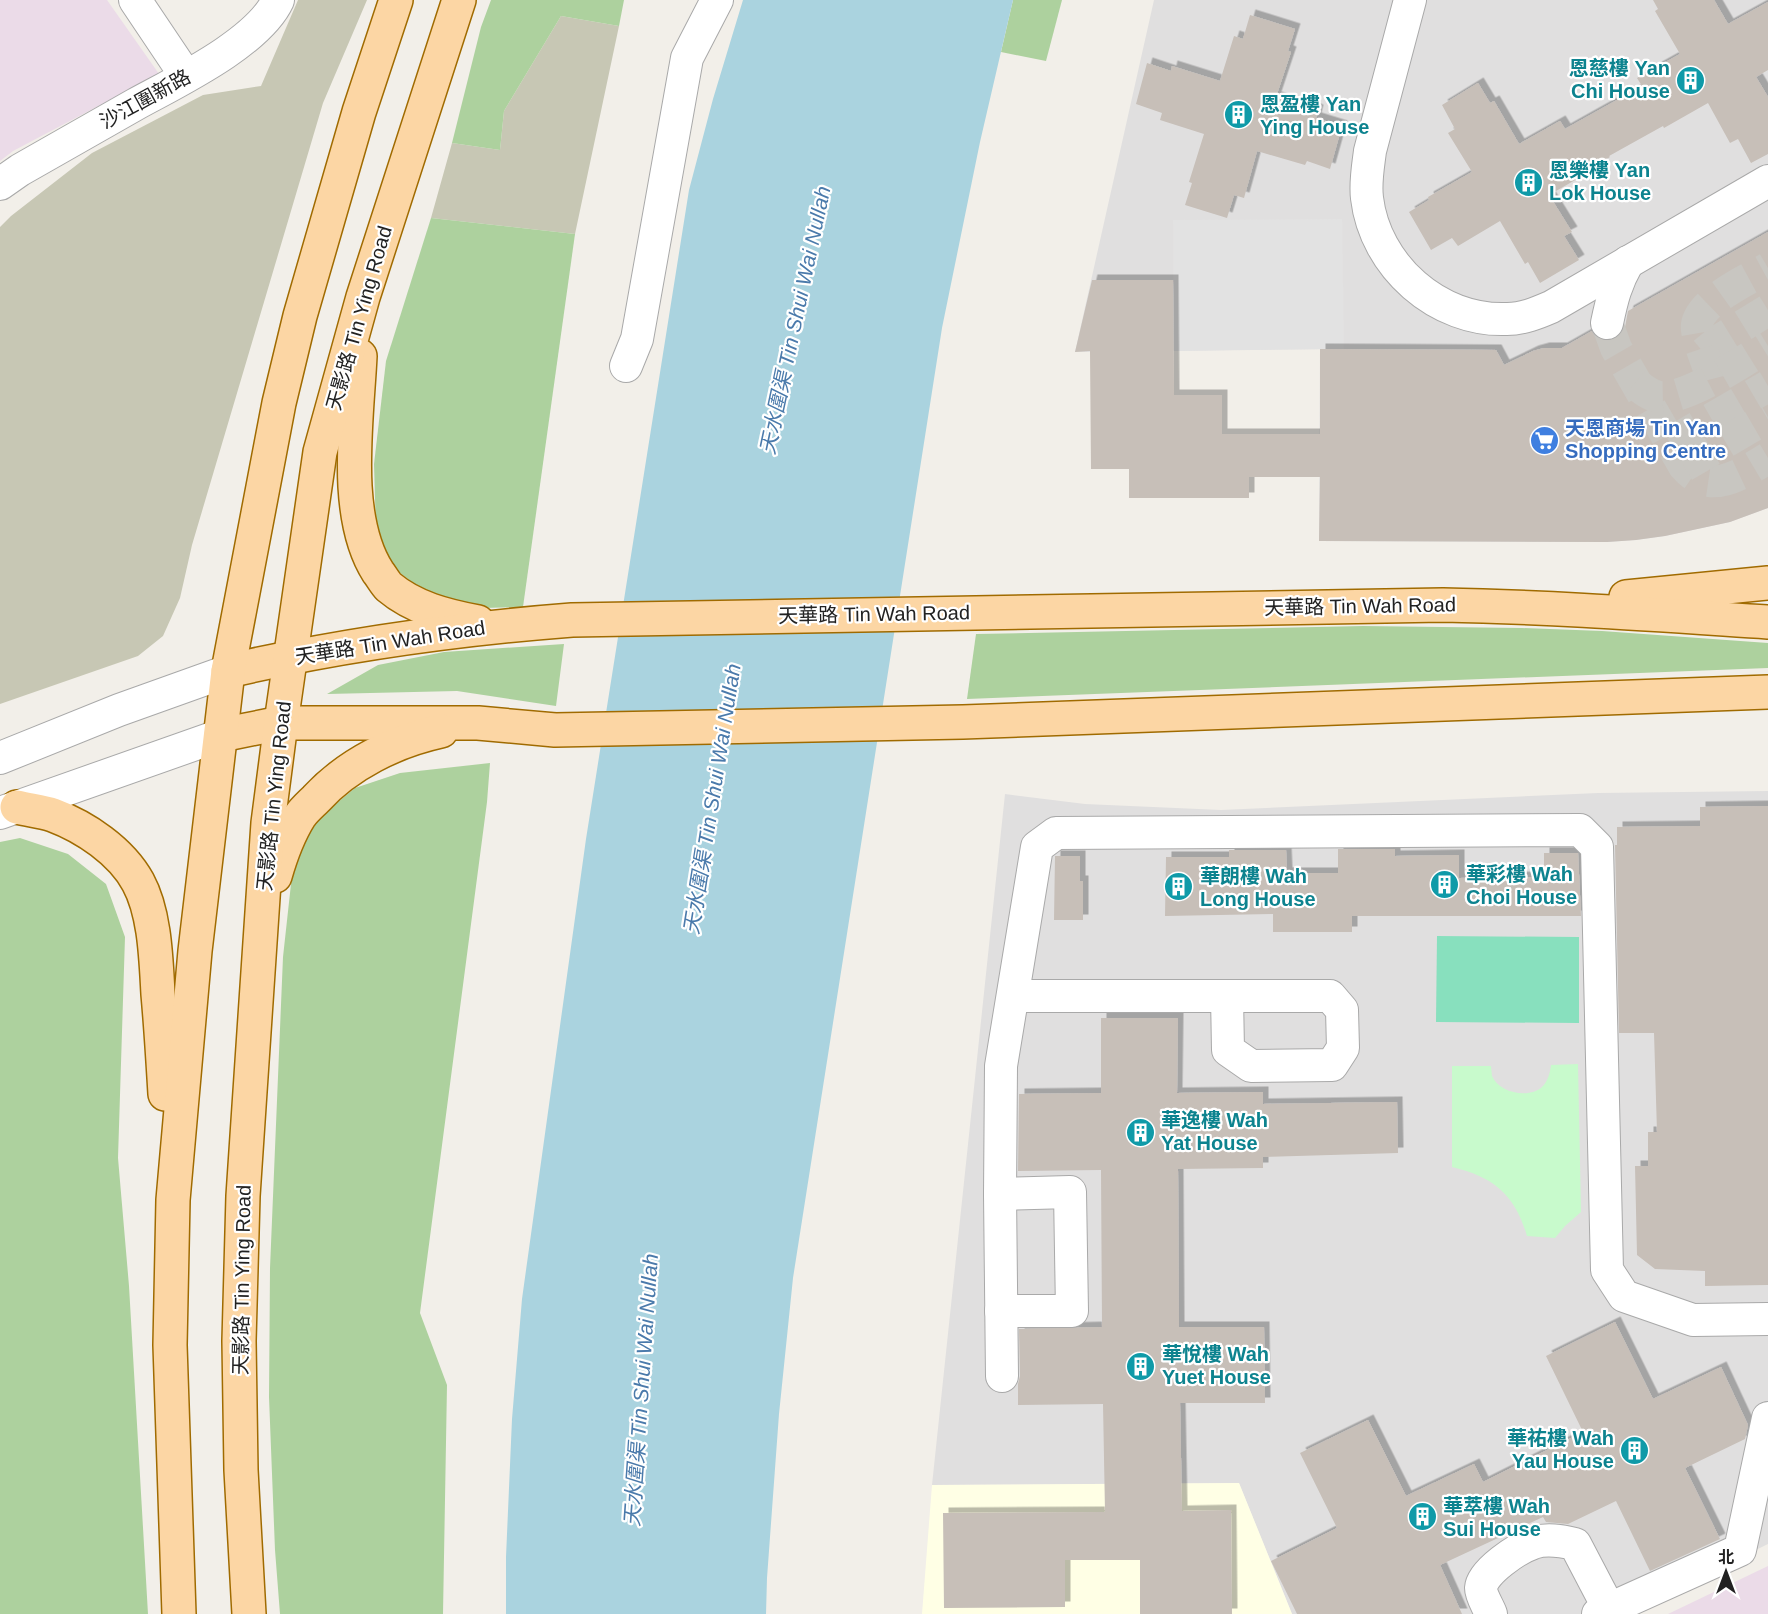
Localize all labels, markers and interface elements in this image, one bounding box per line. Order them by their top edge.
place label: 恩慈樓 Yan Chi House [1569,57,1670,102]
building icon: 恩慈樓 Yan Chi House [1675,64,1707,96]
street label: 沙江圍新路 [96,65,194,133]
place label: 恩盈樓 Yan Ying House [1260,93,1369,138]
building icon: 恩盈樓 Yan Ying House [1223,99,1255,131]
place label: 恩樂樓 Yan Lok House [1549,159,1651,204]
building icon: 恩樂樓 Yan Lok House [1512,166,1544,198]
water label: 天水圍渠 Tin Shui Wai Nullah [755,184,835,456]
street label: 天影路 Tin Ying Road [322,223,396,413]
place label: 天恩商場 Tin Yan Shopping Centre [1565,417,1726,462]
supermarket icon: 天恩商場 Tin Yan Shopping Centre [1528,424,1560,456]
street label: 天華路 Tin Wah Road [1264,593,1456,619]
street label: 天華路 Tin Wah Road [778,601,970,627]
street label: 天華路 Tin Wah Road [294,616,486,668]
water label: 天水圍渠 Tin Shui Wai Nullah [679,662,745,936]
street label: 天影路 Tin Ying Road [253,700,295,892]
place label: 華彩樓 Wah Choi House [1466,863,1577,908]
place label: 華朗樓 Wah Long House [1200,865,1316,910]
building icon: 華彩樓 Wah Choi House [1429,869,1461,901]
building icon: 華朗樓 Wah Long House [1163,871,1195,903]
place label: 華逸樓 Wah Yat House [1161,1109,1268,1154]
building icon: 華逸樓 Wah Yat House [1124,1116,1156,1148]
street label: 天影路 Tin Ying Road [229,1185,255,1375]
water label: 天水圍渠 Tin Shui Wai Nullah [620,1253,662,1527]
place label: 華悅樓 Wah Yuet House [1162,1343,1271,1388]
building icon: 華悅樓 Wah Yuet House [1125,1350,1157,1382]
place label: 華祐樓 Wah Yau House [1507,1427,1614,1472]
building icon: 華祐樓 Wah Yau House [1619,1434,1651,1466]
place label: 華萃樓 Wah Sui House [1443,1495,1550,1540]
building icon: 華萃樓 Wah Sui House [1406,1501,1438,1533]
north arrow [1696,1542,1756,1602]
text: 北 [1718,1549,1734,1566]

